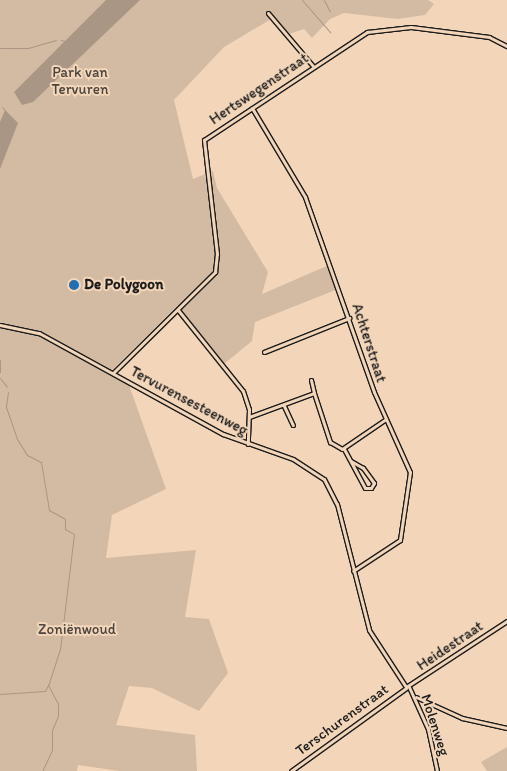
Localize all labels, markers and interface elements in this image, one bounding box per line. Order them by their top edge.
street label: Hertswegenstraat [206,49,312,129]
park label: Park van Tervuren [52,63,108,98]
place label: De Polygoon [84,276,163,294]
marker: De Polygoon [68,279,80,291]
street label: Achterstraat [348,301,390,385]
street label: Tervurensesteenweg [127,362,251,440]
street label: Heidestraat [413,617,487,675]
park label: Zoniënwoud [38,621,116,639]
street label: Terschurenstraat [292,680,392,760]
street label: Molenweg [417,692,453,758]

